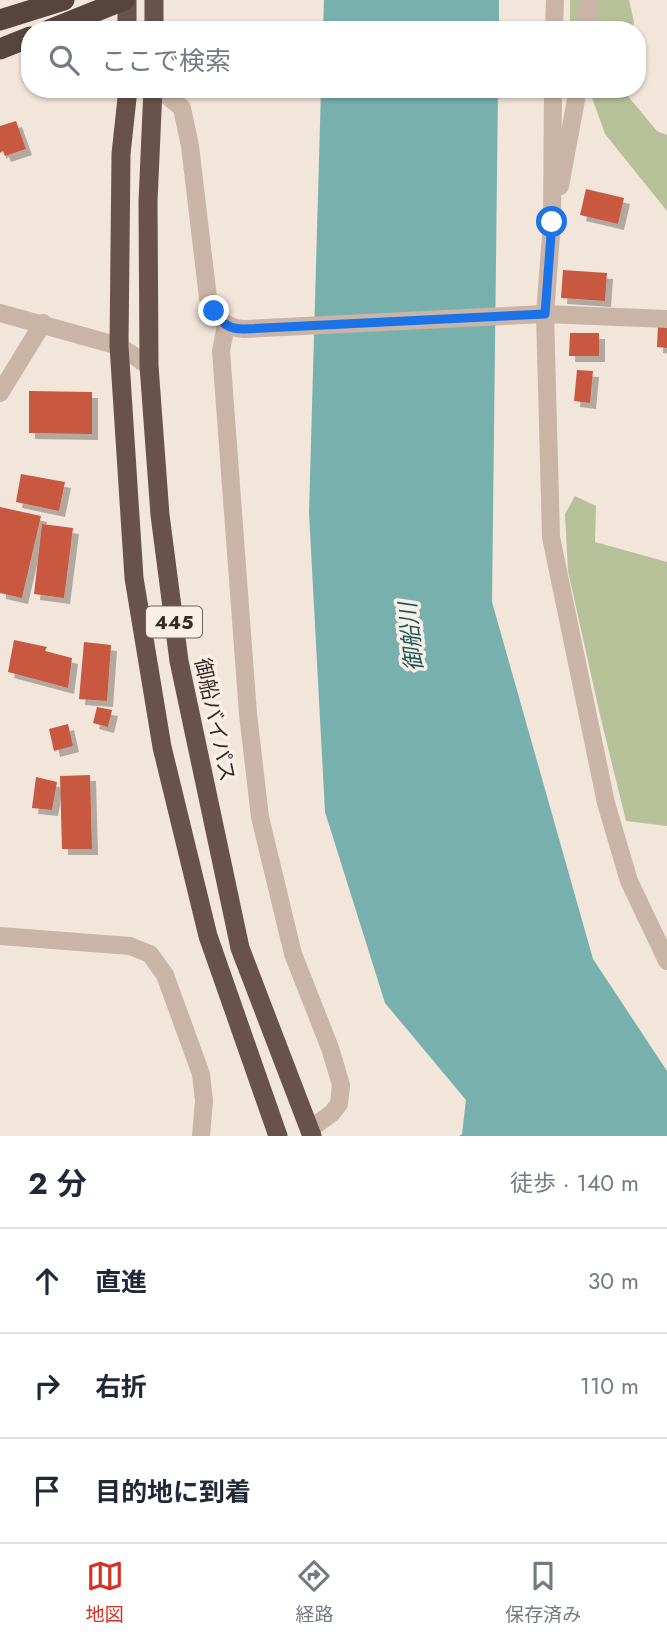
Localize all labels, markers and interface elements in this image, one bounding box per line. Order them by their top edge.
search box [21,21,646,98]
icon: search [45,41,83,79]
text: ここで検索 [101,42,231,80]
route start [536,206,567,237]
route end [198,295,229,326]
water label: 御船川 [390,598,432,673]
road number: 445 [146,607,202,638]
street label: 御船バイパス [187,655,243,785]
text: 2 分 [28,1162,87,1205]
text: 徒歩 · 140 m [510,1166,639,1200]
icon: ahead [28,1262,66,1300]
text: 直進 [95,1263,147,1301]
text: 30 m [588,1264,639,1298]
icon: right [28,1367,66,1405]
text: 右折 [95,1368,147,1406]
text: 110 m [580,1369,639,1403]
icon: arrive [28,1472,66,1510]
text: 目的地に到着 [95,1473,251,1511]
tab: 地図 [86,1557,124,1628]
tab: 経路 [295,1557,333,1628]
tab: 保存済み [505,1557,581,1628]

